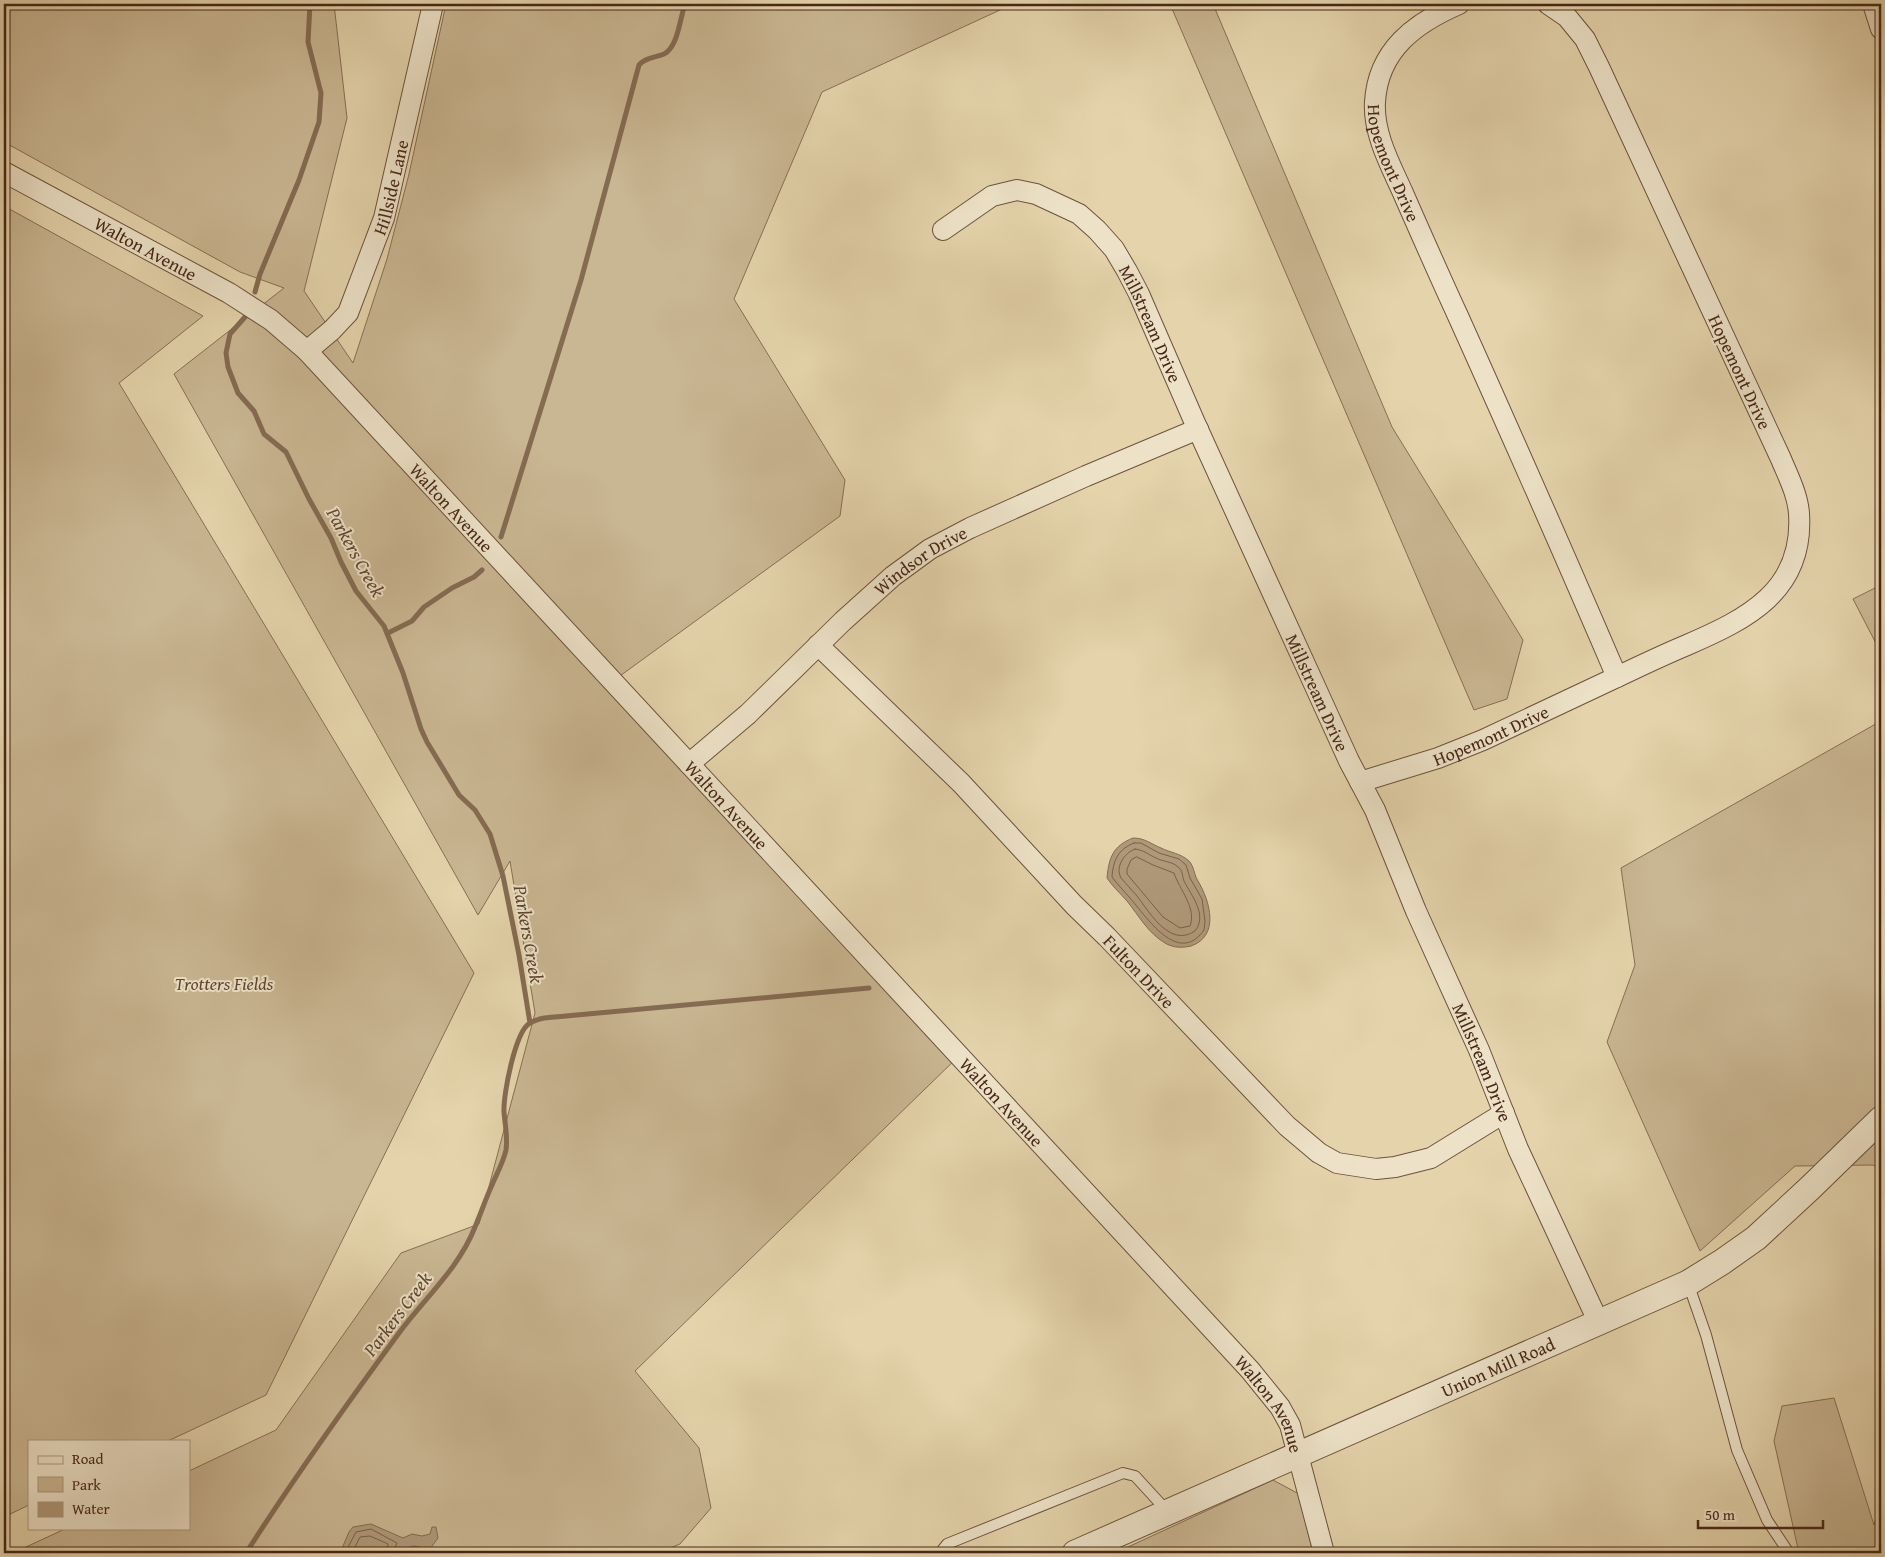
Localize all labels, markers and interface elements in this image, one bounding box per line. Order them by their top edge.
street label: Hopemont Drive [1361,104,1427,226]
street label: Hillside Lane [365,137,415,239]
street label: Walton Avenue [90,210,202,287]
street label: Millstream Drive [1112,260,1189,387]
street label: Hopemont Drive [1702,310,1778,434]
street label: Walton Avenue [403,457,500,558]
water label: Parkers Creek [319,501,392,602]
street label: Windsor Drive [867,519,971,601]
street label: Millstream Drive [1279,629,1356,756]
street label: Hopemont Drive [1429,698,1553,772]
street label: Walton Avenue [678,754,775,855]
water label: Parkers Creek [506,882,551,985]
street label: Fulton Drive [1097,928,1181,1014]
park label: Trotters Fields [175,970,274,997]
street label: Millstream Drive [1446,998,1519,1126]
street label: Walton Avenue [954,1051,1050,1153]
water label: Parkers Creek [355,1266,438,1363]
street label: Union Mill Road [1437,1330,1559,1404]
street label: Walton Avenue [1229,1348,1310,1456]
legend [28,1440,190,1530]
text: Road [72,1448,103,1469]
text: Park [72,1474,101,1495]
scale bar [1698,1497,1822,1529]
text: Water [72,1498,110,1519]
text: 50 m [1705,1504,1736,1525]

